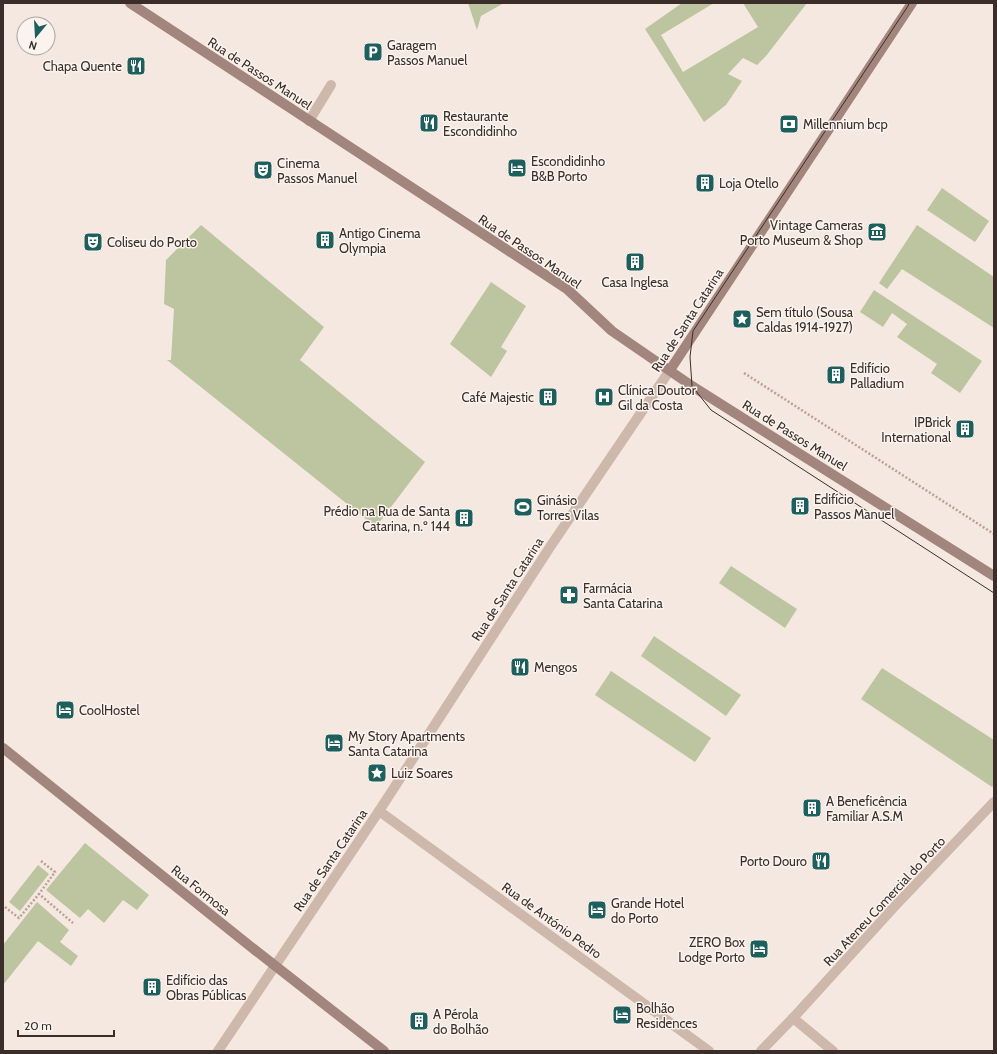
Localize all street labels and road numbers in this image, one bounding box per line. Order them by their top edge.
street label: Rua de Passos Manuel [205,33,315,113]
street label: Rua de Passos Manuel [475,211,585,291]
street label: Rua de Santa Catarina [648,265,727,375]
street label: Rua de Passos Manuel [740,396,850,474]
street label: Rua de Santa Catarina [468,534,547,644]
street label: Rua de Santa Catarina [290,805,371,914]
street label: Rua Ateneu Comercial do Porto [820,833,948,969]
street label: Rua Formosa [168,861,234,919]
street label: Rua de António Pedro [499,878,605,962]

